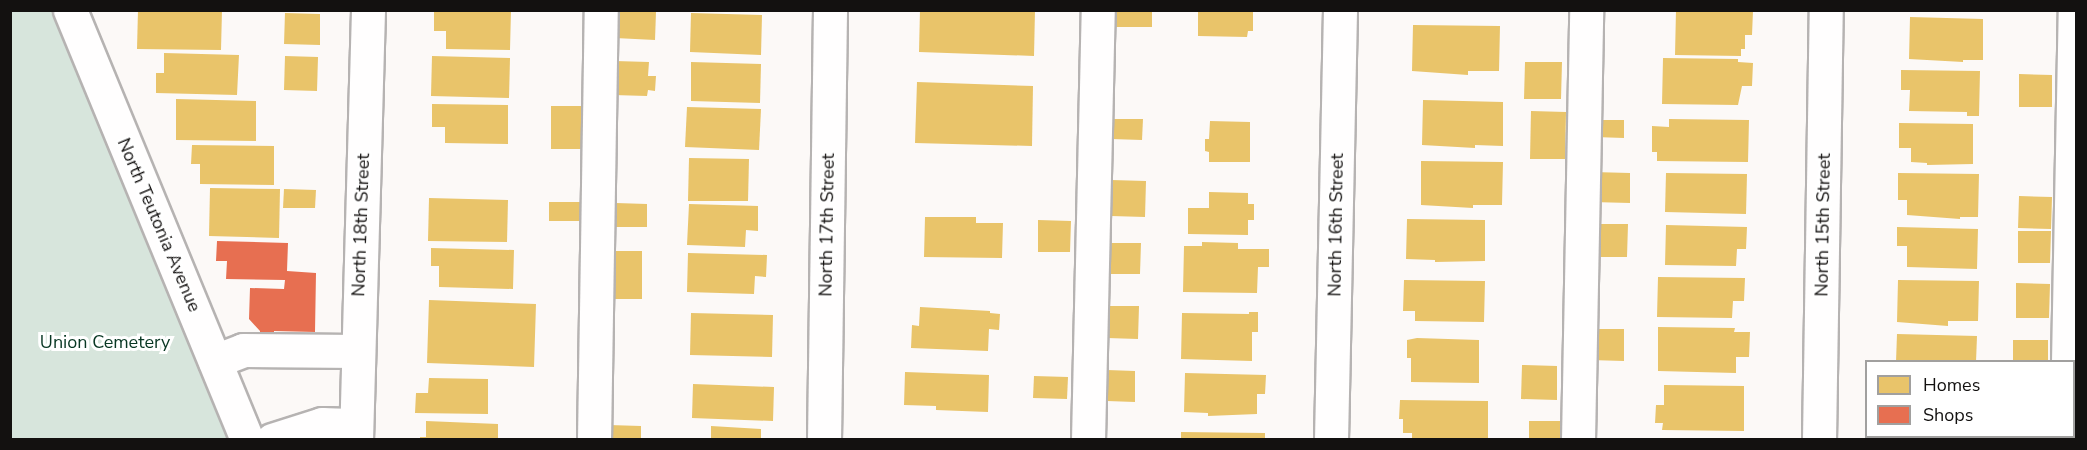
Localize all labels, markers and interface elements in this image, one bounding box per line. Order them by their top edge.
street label: North Teutonia Avenue [113,135,205,315]
street label: North 18th Street [348,153,374,297]
street label: North 17th Street [815,153,839,297]
street label: North 16th Street [1324,153,1348,297]
street label: North 15th Street [1811,153,1835,297]
park label: Union Cemetery [40,331,170,353]
legend [1865,360,2075,438]
text: Homes [1923,373,1980,397]
text: Shops [1923,403,1973,427]

